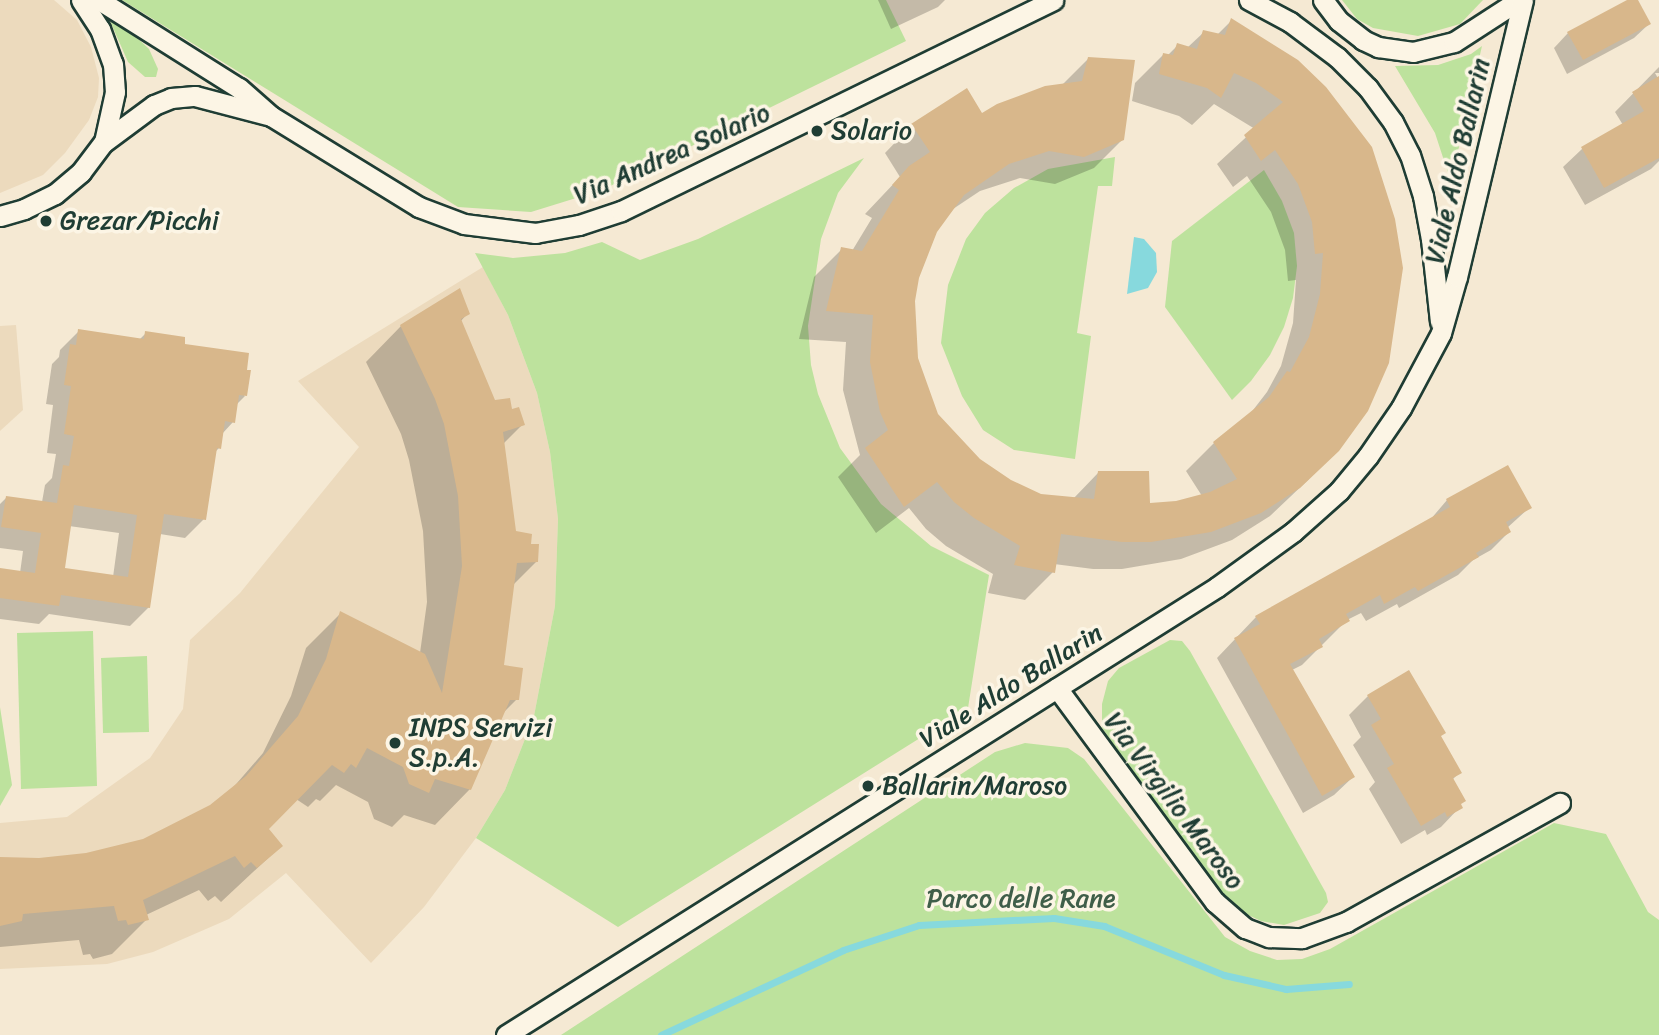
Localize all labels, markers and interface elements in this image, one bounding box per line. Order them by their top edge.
street label: Viale Aldo Ballarin [1419,55,1497,267]
street label: Via Andrea Solario [569,97,775,211]
place label: Solario [831,115,912,147]
marker: Solario [809,123,825,139]
place label: Grezar/Picchi [60,205,219,237]
marker: Grezar/Picchi [38,213,54,229]
street label: Viale Aldo Ballarin [914,617,1108,755]
street label: Via Virgilio Maroso [1097,706,1251,896]
place label: INPS Servizi S.p.A. [409,712,552,774]
marker: INPS Servizi S.p.A. [387,735,403,751]
place label: Ballarin/Maroso [882,770,1067,802]
marker: Ballarin/Maroso [860,778,876,794]
park label: Parco delle Rane [926,883,1116,915]

